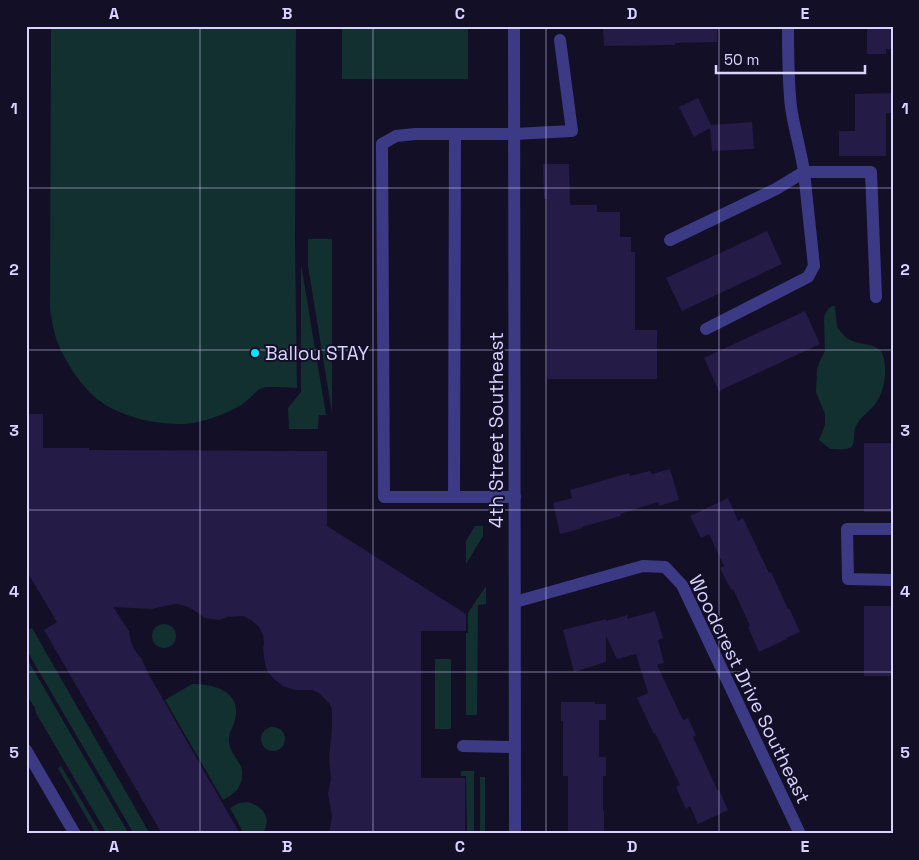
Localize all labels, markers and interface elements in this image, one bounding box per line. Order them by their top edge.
text: A [109,3,119,24]
text: B [282,3,292,24]
text: C [455,3,465,24]
text: D [627,3,637,24]
text: E [801,3,810,24]
scale bar [716,42,865,74]
text: 50 m [724,50,759,69]
text: 1 [10,98,18,119]
text: 1 [901,98,909,119]
text: 2 [9,259,19,280]
text: 2 [900,259,910,280]
street label: 4th Street Southeast [484,332,509,528]
place label: Ballou STAY [265,341,369,366]
marker: Ballou STAY [249,347,261,359]
text: 3 [9,420,19,441]
text: 3 [900,420,910,441]
street label: Woodcrest Drive Southeast [683,571,816,808]
text: 4 [9,581,19,602]
text: 4 [900,581,910,602]
text: 5 [9,742,19,763]
text: 5 [900,742,910,763]
text: A [109,836,119,857]
text: B [282,836,292,857]
text: C [455,836,465,857]
text: D [627,836,637,857]
text: E [801,836,810,857]

